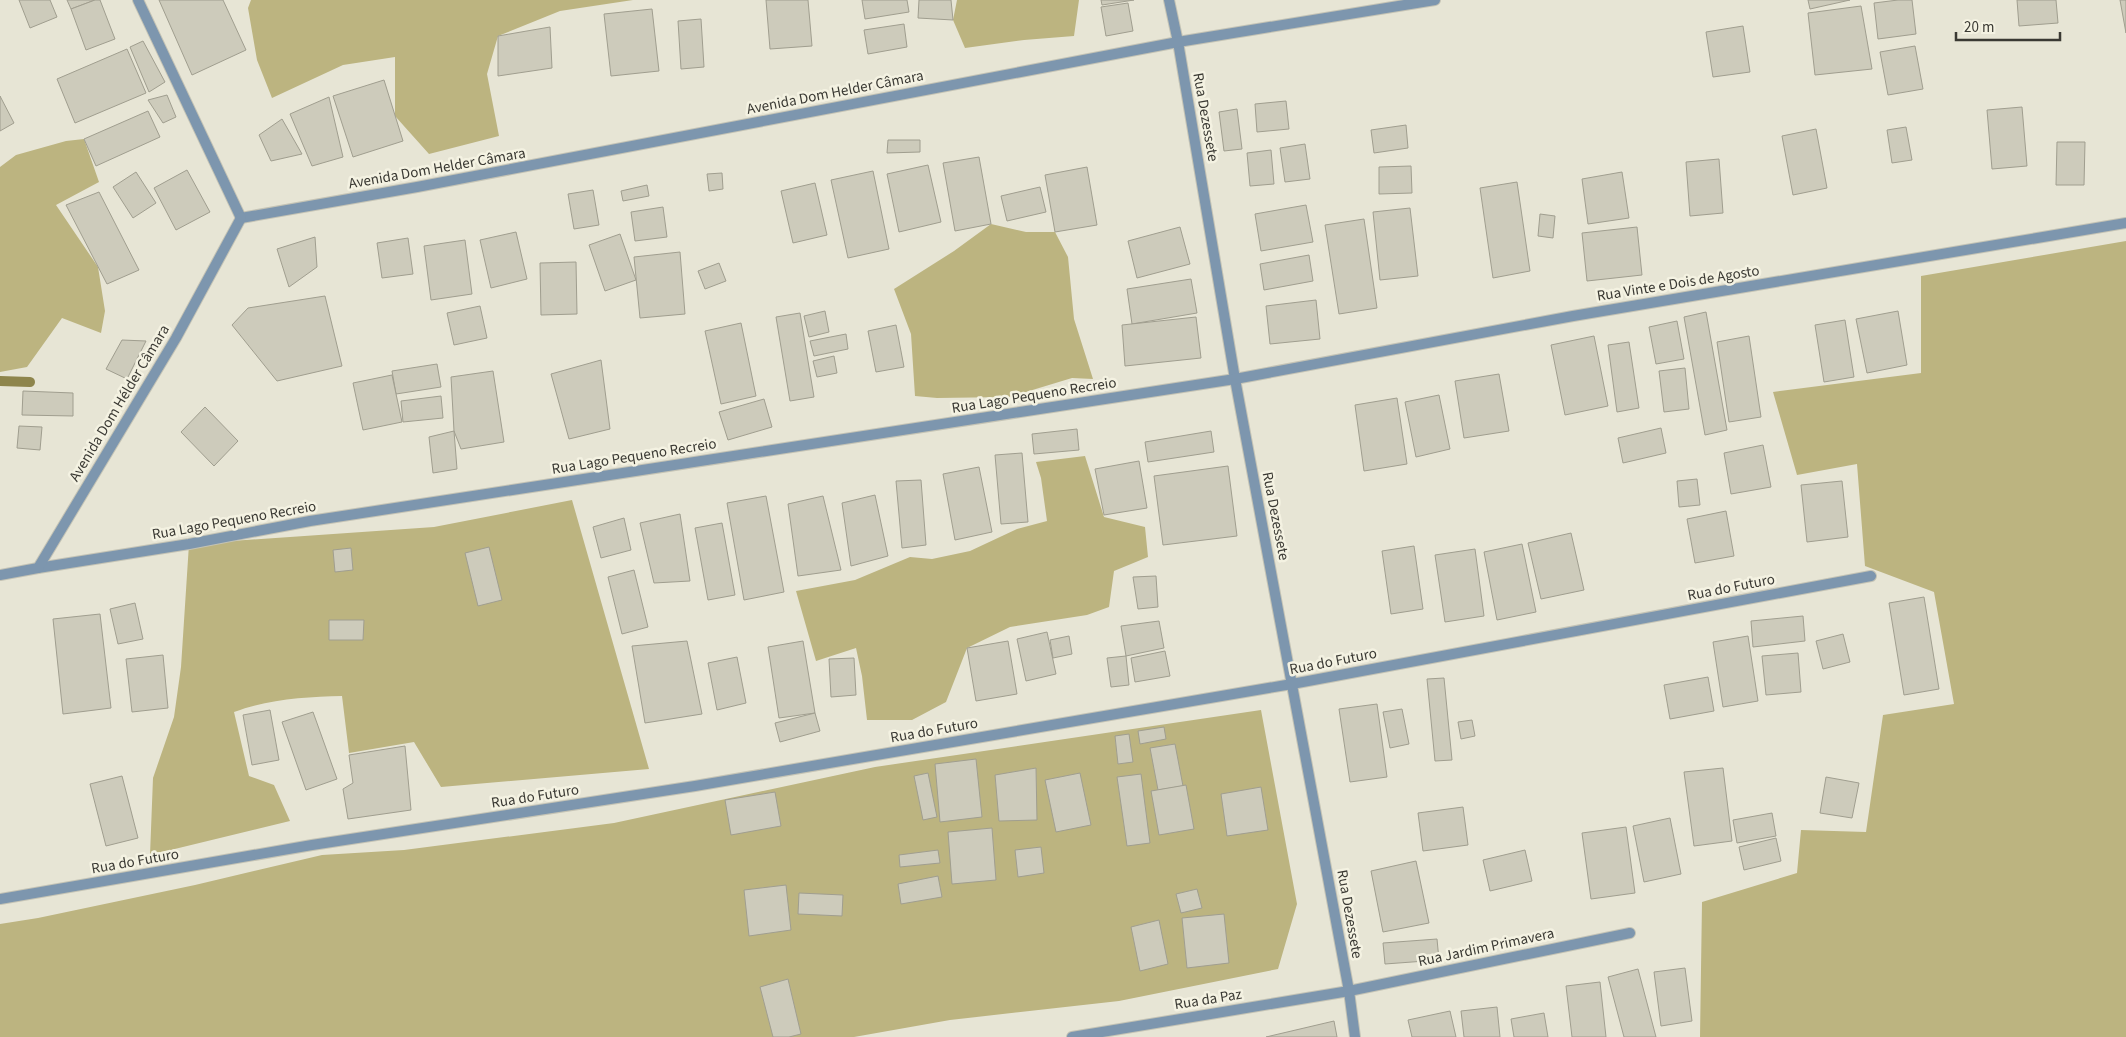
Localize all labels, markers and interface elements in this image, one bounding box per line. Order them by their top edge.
scale bar [1956,10,2060,42]
text: 20 m [1964,17,1994,38]
street label: Avenida Dom Helder Câmara [745,65,925,120]
street label: Rua Dezessete [1187,71,1224,163]
street label: Avenida Dom Helder Câmara [347,143,527,194]
street label: Rua Vinte e Dois de Agosto [1595,260,1761,307]
street label: Avenida Dom Hélder Câmara [64,321,175,486]
street label: Rua Lago Pequeno Recreio [950,372,1118,419]
street label: Rua Lago Pequeno Recreio [550,433,718,480]
street label: Rua Dezessete [1257,470,1294,562]
street label: Rua Lago Pequeno Recreio [150,496,318,545]
street label: Rua do Futuro [1686,569,1777,606]
street label: Rua do Futuro [1288,643,1379,680]
street label: Rua do Futuro [889,712,979,749]
street label: Rua do Futuro [490,779,580,814]
street label: Rua do Futuro [90,843,180,880]
street label: Rua Dezessete [1331,868,1368,960]
street label: Rua Jardim Primavera [1416,923,1556,972]
street label: Rua da Paz [1173,984,1243,1015]

